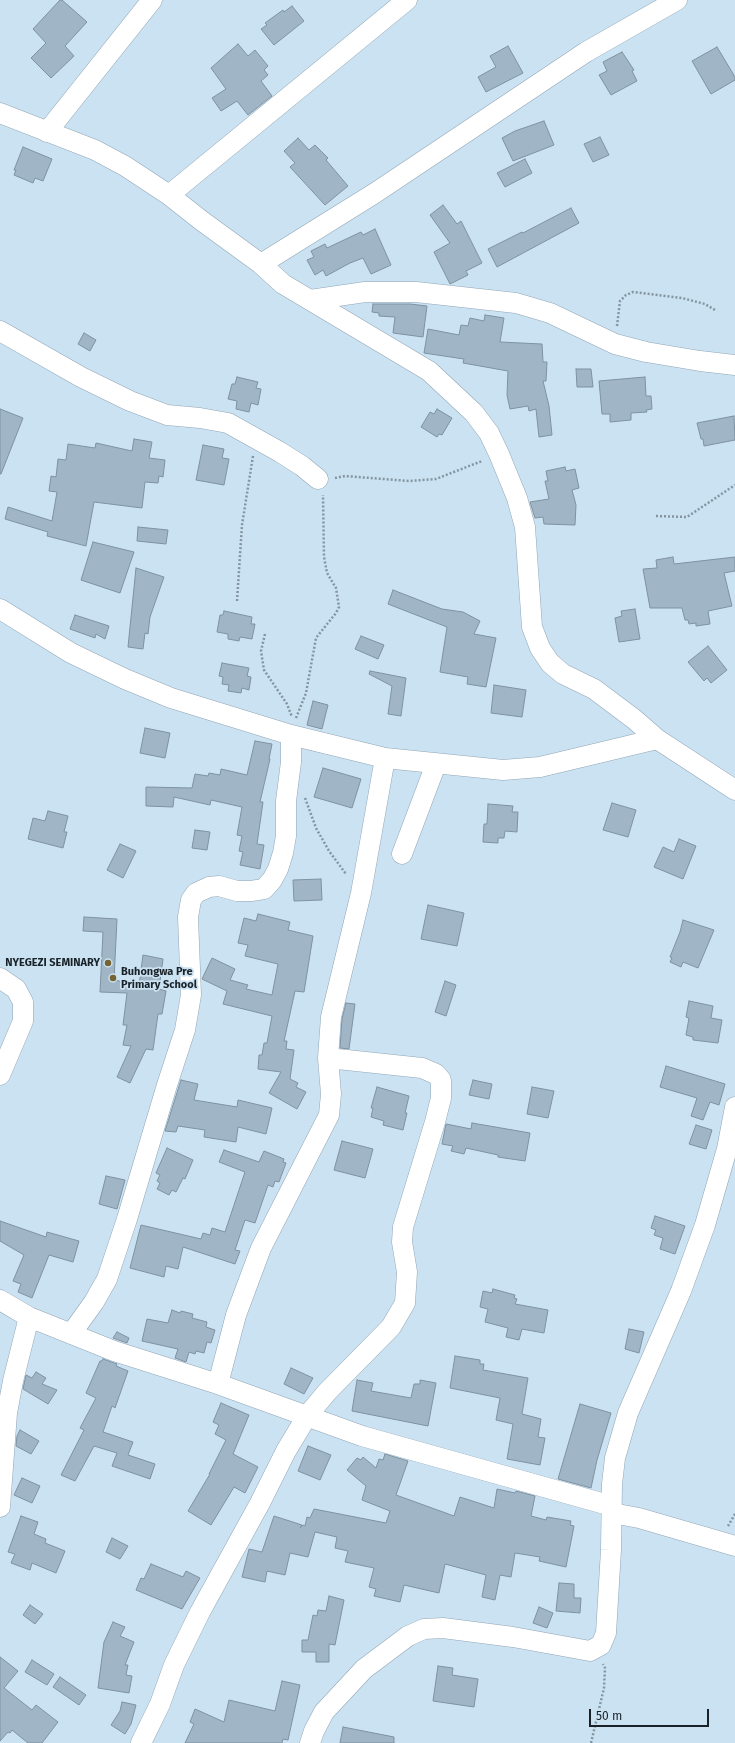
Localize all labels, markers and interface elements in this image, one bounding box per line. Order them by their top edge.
place label: NYEGEZI SEMINARY [5,956,100,970]
marker: NYEGEZI SEMINARY [103,958,113,968]
place label: Buhongwa Pre Primary School [121,965,197,991]
marker: Buhongwa Pre Primary School [108,973,118,983]
scale bar [591,1701,711,1727]
text: 50 m [596,1709,622,1723]

